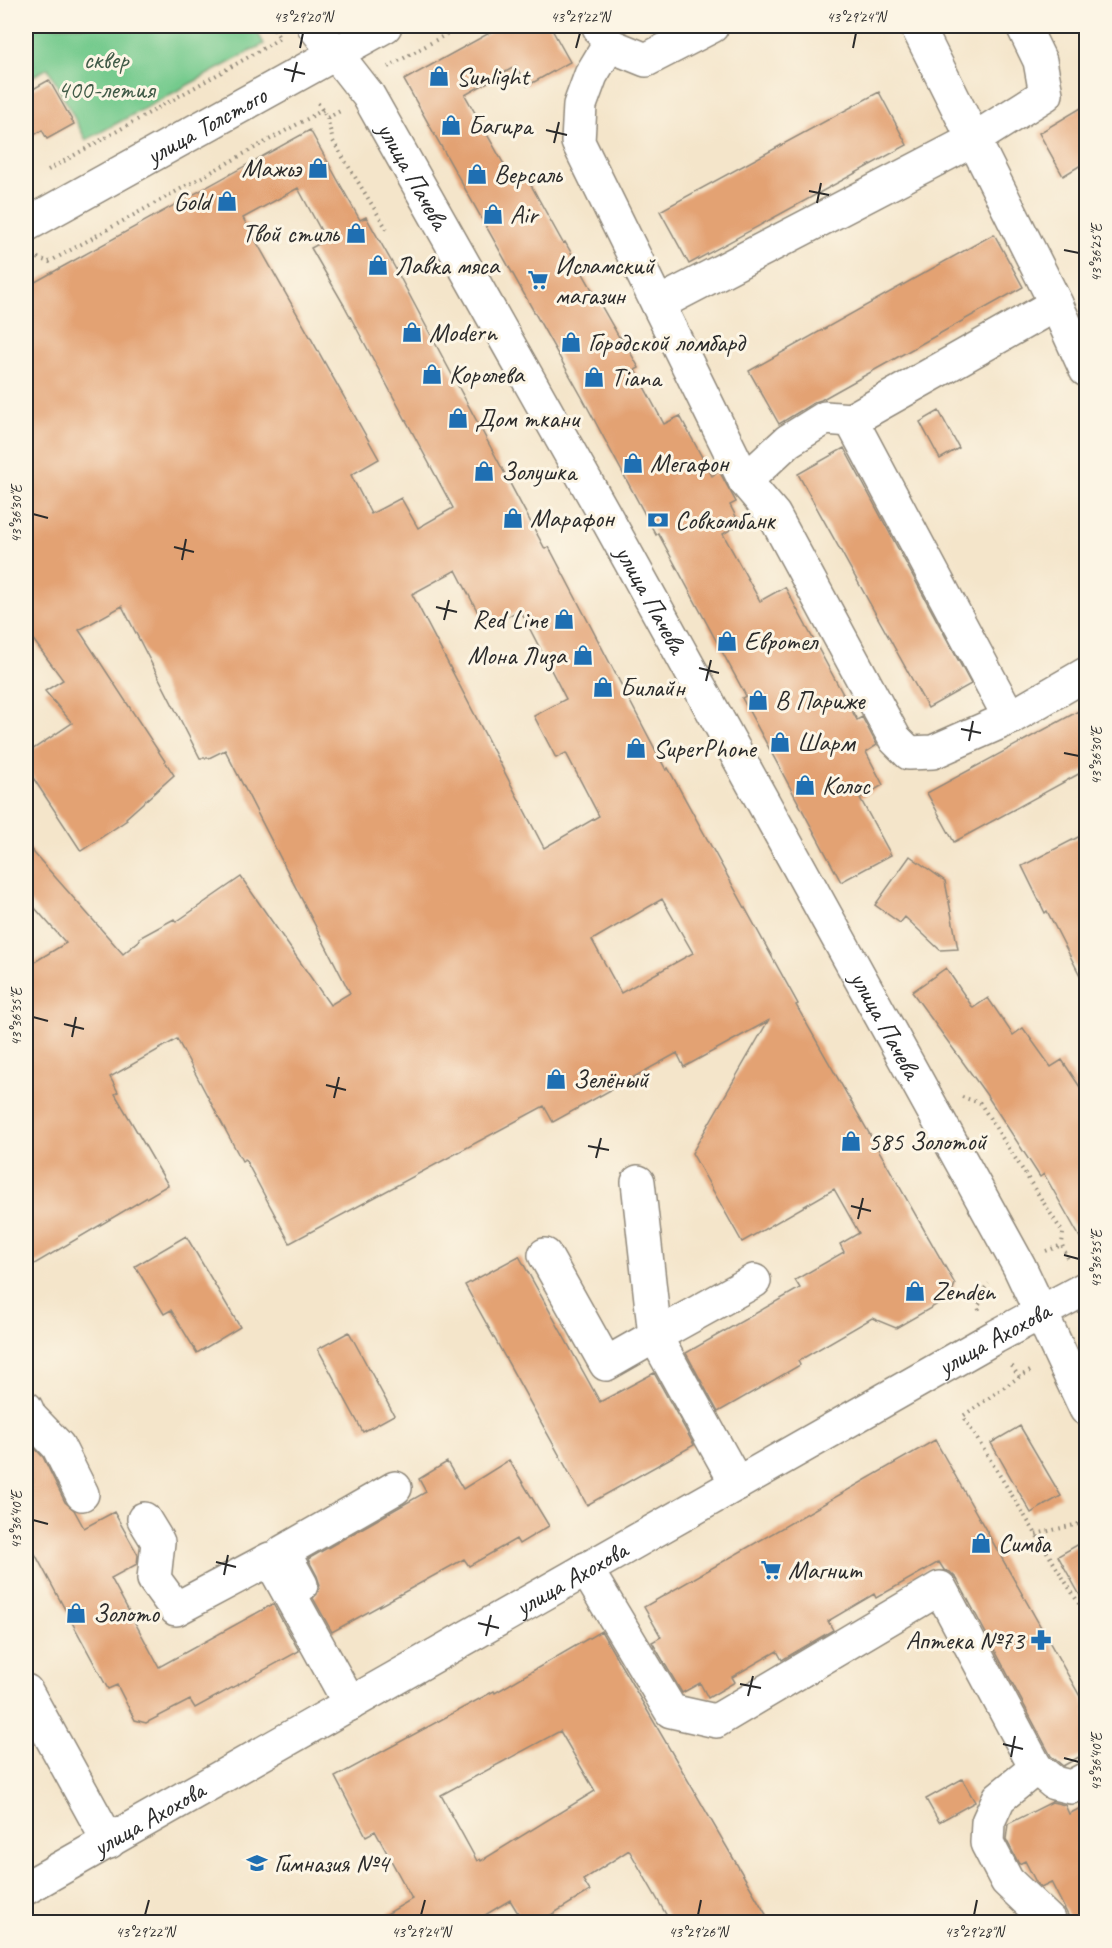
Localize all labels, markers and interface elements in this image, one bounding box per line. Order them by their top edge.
text: 43°29'20"N [273,8,336,27]
text: 43°29'22"N [550,8,613,27]
text: 43°29'24"N [826,8,889,27]
park label: сквер 400-летия [57,43,157,106]
place label: Sunlight [456,60,531,93]
shop icon: Sunlight [427,64,451,88]
street label: улица Толстого [139,78,274,173]
place label: Багира [468,109,534,142]
shop icon: Багира [439,113,463,137]
street label: улица Пачева [369,114,457,237]
place label: Мажьэ [241,152,303,185]
shop icon: Мажьэ [306,156,330,180]
place label: Версаль [494,158,564,191]
shop icon: Версаль [465,162,489,186]
place label: Gold [174,185,214,218]
shop icon: Gold [215,189,239,213]
place label: Air [510,198,540,231]
shop icon: Air [481,202,505,226]
place label: Твой стиль [242,217,341,250]
shop icon: Твой стиль [344,221,368,245]
text: 43°36'25"E [1087,222,1106,282]
place label: Лавка мяса [395,249,501,282]
place label: Исламский магазин [555,249,657,312]
shop icon: Лавка мяса [366,253,390,277]
supermarket icon: Исламский магазин [526,268,550,292]
place label: Modern [429,316,498,349]
shop icon: Modern [400,320,424,344]
place label: Городской ломбард [588,326,747,359]
shop icon: Городской ломбард [559,330,583,354]
place label: Королева [449,358,525,391]
place label: Tiana [611,361,663,394]
shop icon: Королева [420,362,444,386]
shop icon: Tiana [582,365,606,389]
place label: Дом ткани [475,402,581,435]
shop icon: Дом ткани [446,406,470,430]
place label: Мегафон [650,447,730,480]
shop icon: Мегафон [621,451,645,475]
place label: Золушка [501,455,578,488]
shop icon: Золушка [472,459,496,483]
text: 43°36'30"E [7,483,26,543]
place label: Марафон [530,502,616,535]
place label: Совкомбанк [675,504,776,537]
shop icon: Марафон [501,506,525,530]
bank icon: Совкомбанк [646,508,670,532]
street label: улица Пачева [607,538,695,661]
place label: Red Line [472,603,549,636]
shop icon: Red Line [552,607,576,631]
place label: Евротел [744,625,819,658]
shop icon: Евротел [715,629,739,653]
place label: Мона Лиза [467,639,568,672]
shop icon: Мона Лиза [571,643,595,667]
place label: Билайн [620,671,686,704]
shop icon: Билайн [591,675,615,699]
place label: В Париже [775,684,866,717]
shop icon: В Париже [746,688,770,712]
text: 43°36'30"E [1087,725,1106,785]
place label: Шарм [797,726,856,759]
shop icon: Шарм [768,730,792,754]
place label: SuperPhone [653,732,758,765]
shop icon: SuperPhone [624,736,648,760]
place label: Колос [822,769,870,802]
shop icon: Колос [793,773,817,797]
street label: улица Пачева [842,964,930,1087]
text: 43°36'35"E [7,986,26,1046]
place label: Зелёный [573,1063,650,1096]
shop icon: Зелёный [544,1067,568,1091]
place label: 585 Золотой [868,1125,988,1158]
shop icon: 585 Золотой [839,1129,863,1153]
text: 43°36'35"E [1087,1228,1106,1288]
place label: Zenden [932,1275,996,1308]
shop icon: Zenden [903,1279,927,1303]
street label: улица Ахохова [930,1293,1058,1384]
text: 43°36'40"E [7,1489,26,1549]
place label: Симба [998,1527,1052,1560]
shop icon: Симба [969,1531,993,1555]
street label: улица Ахохова [508,1532,635,1624]
place label: Магнит [788,1554,863,1587]
supermarket icon: Магнит [759,1558,783,1582]
place label: Золото [93,1597,161,1630]
shop icon: Золото [64,1601,88,1625]
place label: Аптека №73 [906,1624,1026,1657]
pharmacy icon: Аптека №73 [1029,1628,1053,1652]
text: 43°36'40"E [1087,1731,1106,1791]
street label: улица Ахохова [85,1773,213,1865]
place label: Гимназия №4 [274,1847,391,1880]
school or university icon: Гимназия №4 [245,1851,269,1875]
text: 43°29'22"N [115,1923,178,1942]
text: 43°29'24"N [391,1923,454,1942]
text: 43°29'26"N [668,1923,731,1942]
text: 43°29'28"N [944,1923,1007,1942]

